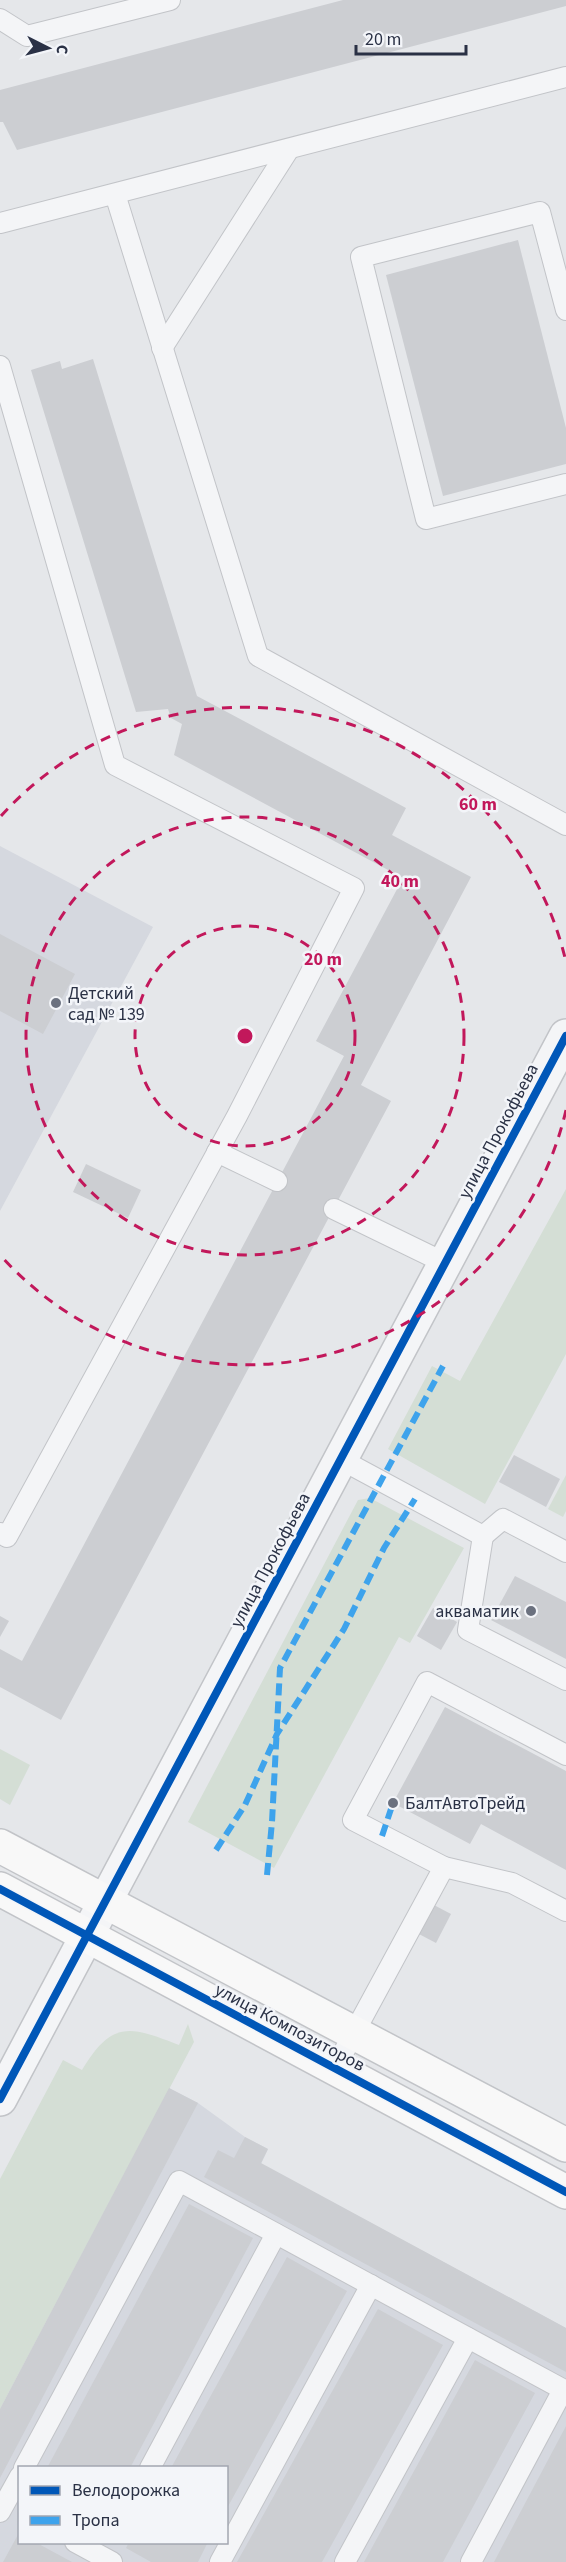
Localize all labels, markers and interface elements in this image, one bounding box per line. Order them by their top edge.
north arrow [18,18,78,78]
scale bar [356,18,466,56]
text: 20 m [365,27,401,52]
text: С [50,44,73,55]
text: 60 m [459,792,497,817]
text: 40 m [381,869,419,894]
text: 20 m [304,947,342,972]
place label: Детский сад № 139 [68,981,145,1027]
marker: Детский сад № 139 [49,996,63,1010]
centre of rings [235,1026,255,1046]
street label: улица Прокофьева [452,1059,545,1203]
street label: улица Прокофьева [224,1488,317,1632]
place label: акваматик [435,1599,519,1624]
marker: акваматик [524,1604,538,1618]
place label: БалтАвтоТрейд [405,1791,526,1816]
marker: БалтАвтоТрейд [386,1796,400,1810]
street label: улица Композиторов [210,1977,369,2078]
legend [18,2466,228,2544]
text: Велодорожка [72,2478,180,2503]
text: Тропа [72,2508,120,2533]

